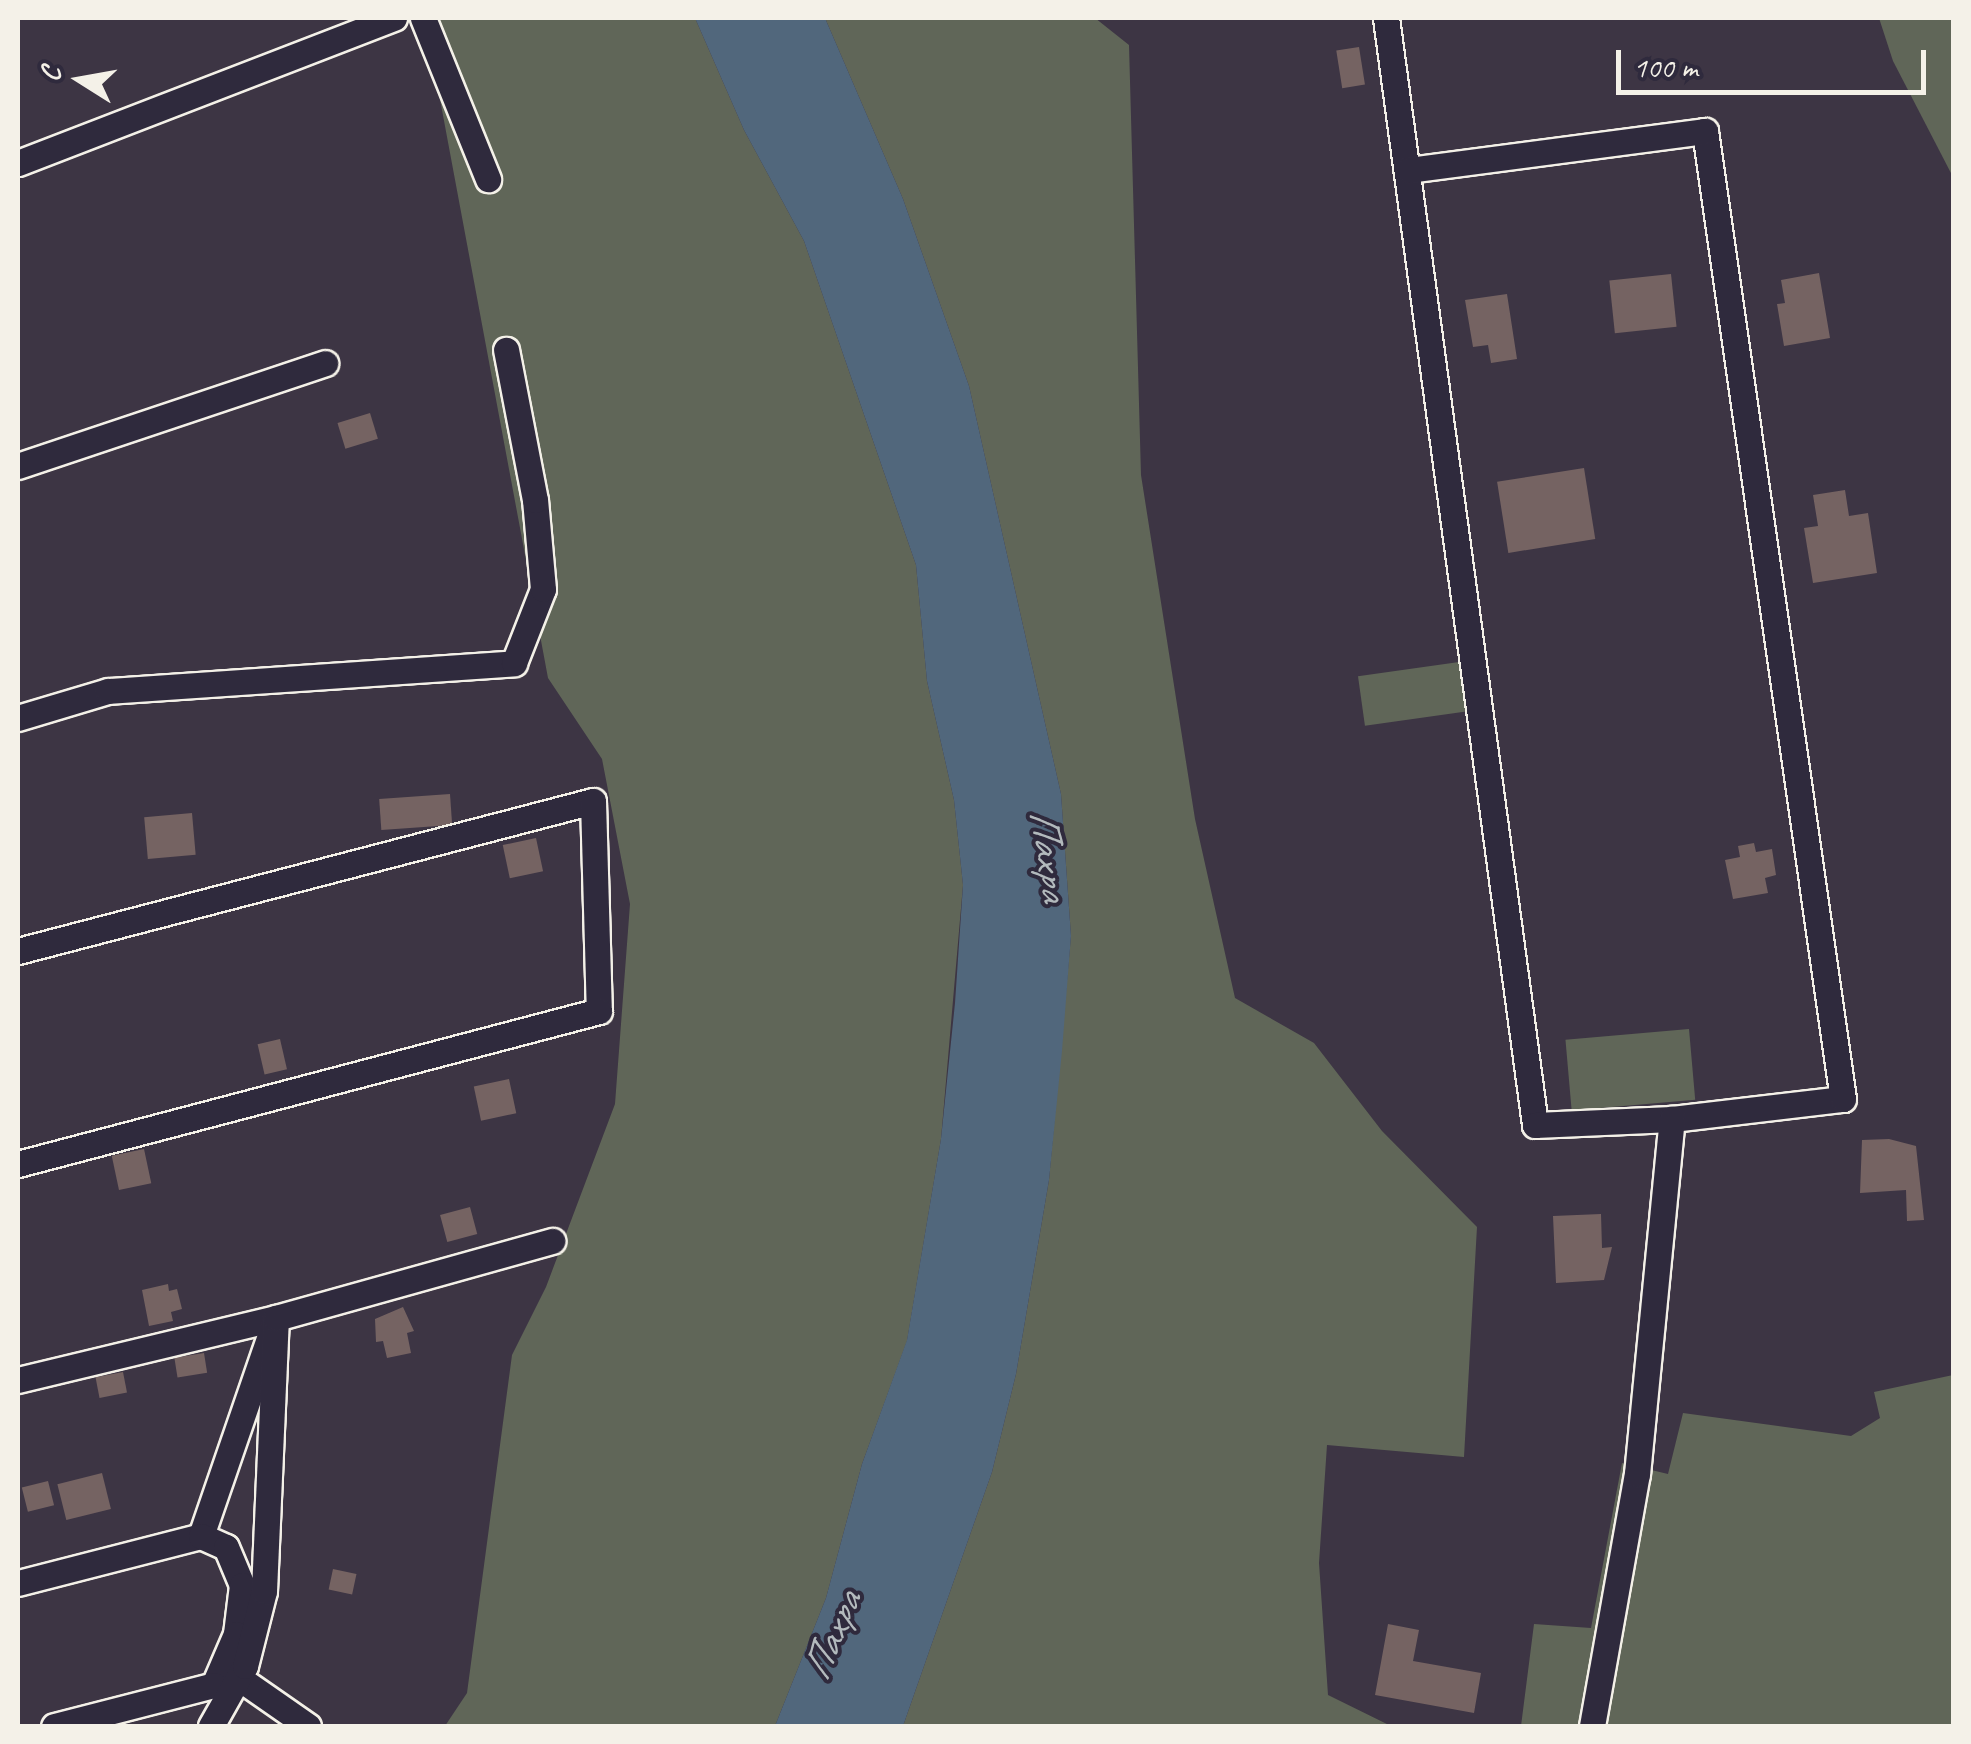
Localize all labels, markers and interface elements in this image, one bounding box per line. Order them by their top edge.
north arrow [30,30,130,130]
scale bar [1621,30,1931,92]
text: 100 m [1633,48,1698,86]
text: С [32,64,69,84]
water label: Пахра [1018,807,1080,903]
water label: Пахра [791,1584,873,1688]

